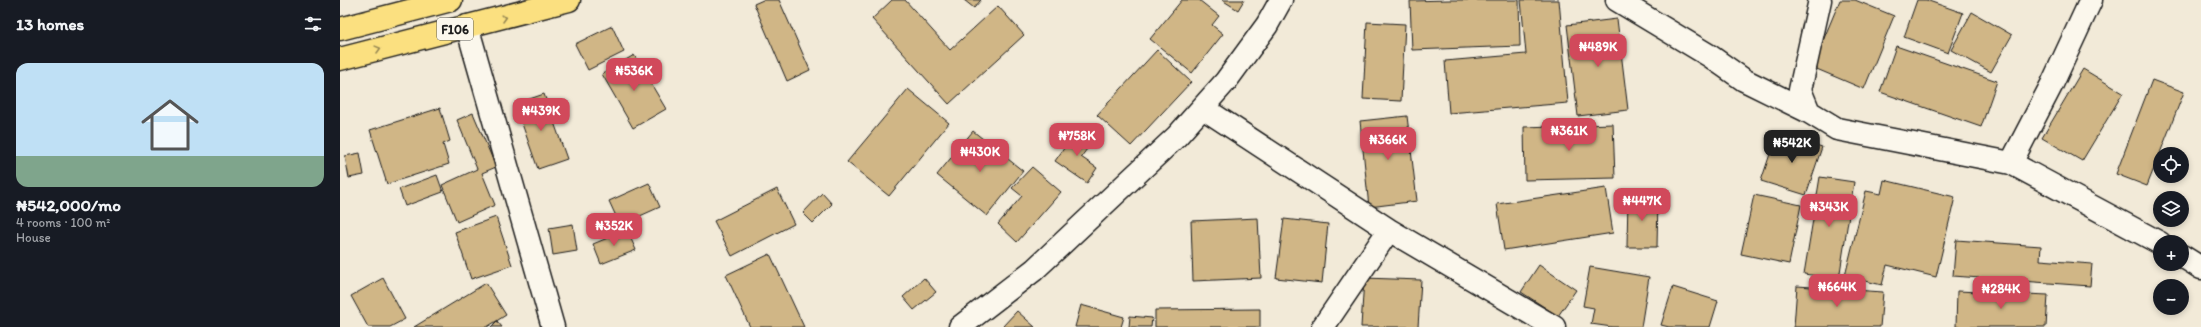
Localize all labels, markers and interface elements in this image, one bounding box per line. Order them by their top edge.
icon: filters [302,13,324,35]
text: 13 homes [16,14,84,34]
one-way arrow [500,14,507,23]
road number: F106 [437,18,473,40]
pin: ₦489K [1570,34,1626,68]
text: ₦489K [1579,39,1617,54]
one-way arrow [374,45,381,54]
pin: ₦536K [606,58,662,92]
text: ₦536K [615,63,653,78]
icon: home [134,89,206,161]
pin: ₦439K [513,98,569,132]
text: ₦439K [522,103,560,118]
pin: ₦361K [1541,118,1597,152]
pin: ₦758K [1049,123,1105,157]
text: ₦361K [1551,123,1587,138]
pin: ₦366K [1360,127,1416,161]
text: ₦758K [1058,128,1096,143]
pin: ₦542K [1764,130,1820,164]
text: ₦366K [1369,132,1407,147]
text: ₦542K [1773,135,1811,150]
pin: ₦430K [952,139,1008,173]
text: ₦430K [960,144,1000,159]
map controls [2153,147,2189,315]
button: locate [2153,147,2189,183]
pin: ₦447K [1614,188,1670,222]
button: layers [2153,191,2189,227]
text: ₦447K [1622,193,1662,208]
pin: ₦343K [1801,194,1857,228]
text: ₦542,000/mo [16,195,121,215]
text: ₦343K [1810,199,1848,214]
pin: ₦352K [586,213,642,247]
text: 4 rooms · 100 m² [16,215,110,230]
text: ₦352K [595,218,633,233]
text: House [16,230,51,245]
button: + [2153,235,2189,271]
pin: ₦664K [1809,274,1865,308]
pin: ₦284K [1973,276,2029,310]
text: ₦664K [1818,279,1856,294]
button: − [2153,279,2189,315]
text: ₦284K [1982,281,2020,296]

